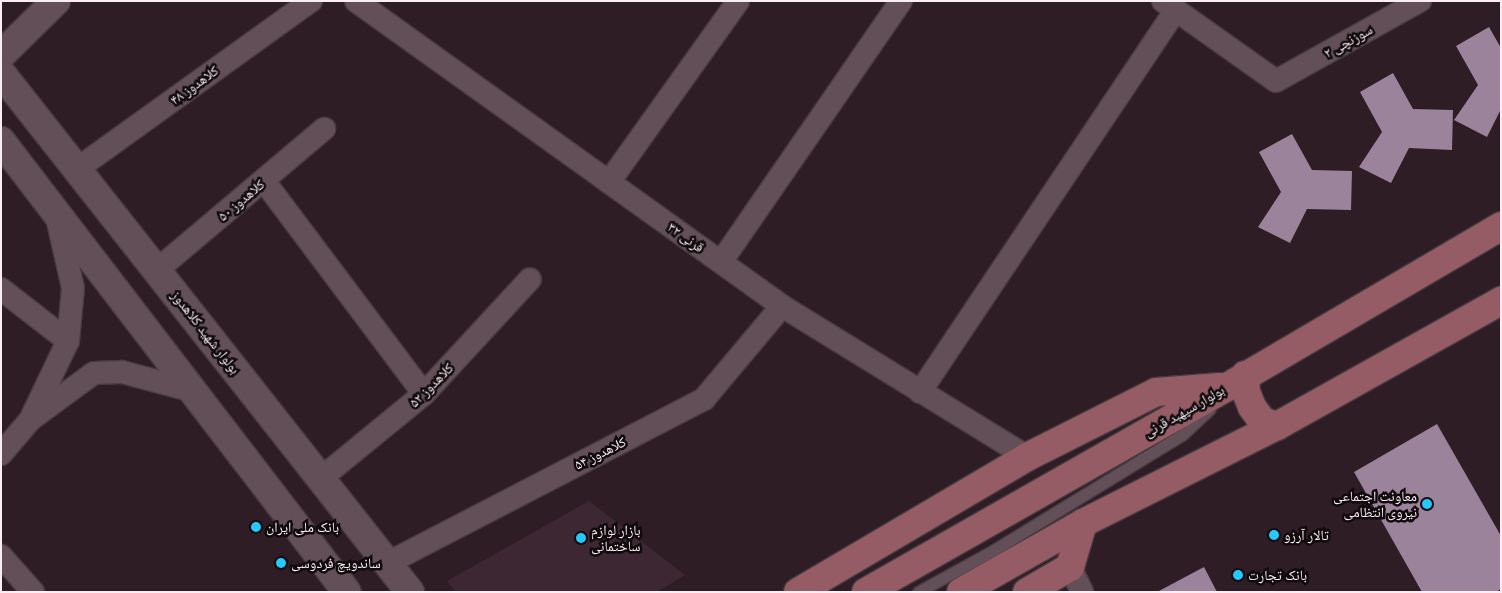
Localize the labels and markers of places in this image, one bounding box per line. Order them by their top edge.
place label: معاونت اجتماعی نیروی انتظامی [1333,488,1417,520]
marker: معاونت اجتماعی نیروی انتظامی [1421,498,1433,510]
place label: بانک ملی ایران [266,519,339,535]
marker: بانک ملی ایران [250,521,262,533]
place label: بازار لوازم ساختمانی [591,522,641,554]
place label: تالار آرزو [1284,527,1329,543]
marker: تالار آرزو [1268,529,1280,541]
marker: بازار لوازم ساختمانی [575,532,587,544]
place label: ساندویچ فردوسی [291,555,381,571]
marker: ساندویچ فردوسی [275,557,287,569]
place label: بانک تجارت [1248,567,1307,583]
marker: بانک تجارت [1232,569,1244,581]

